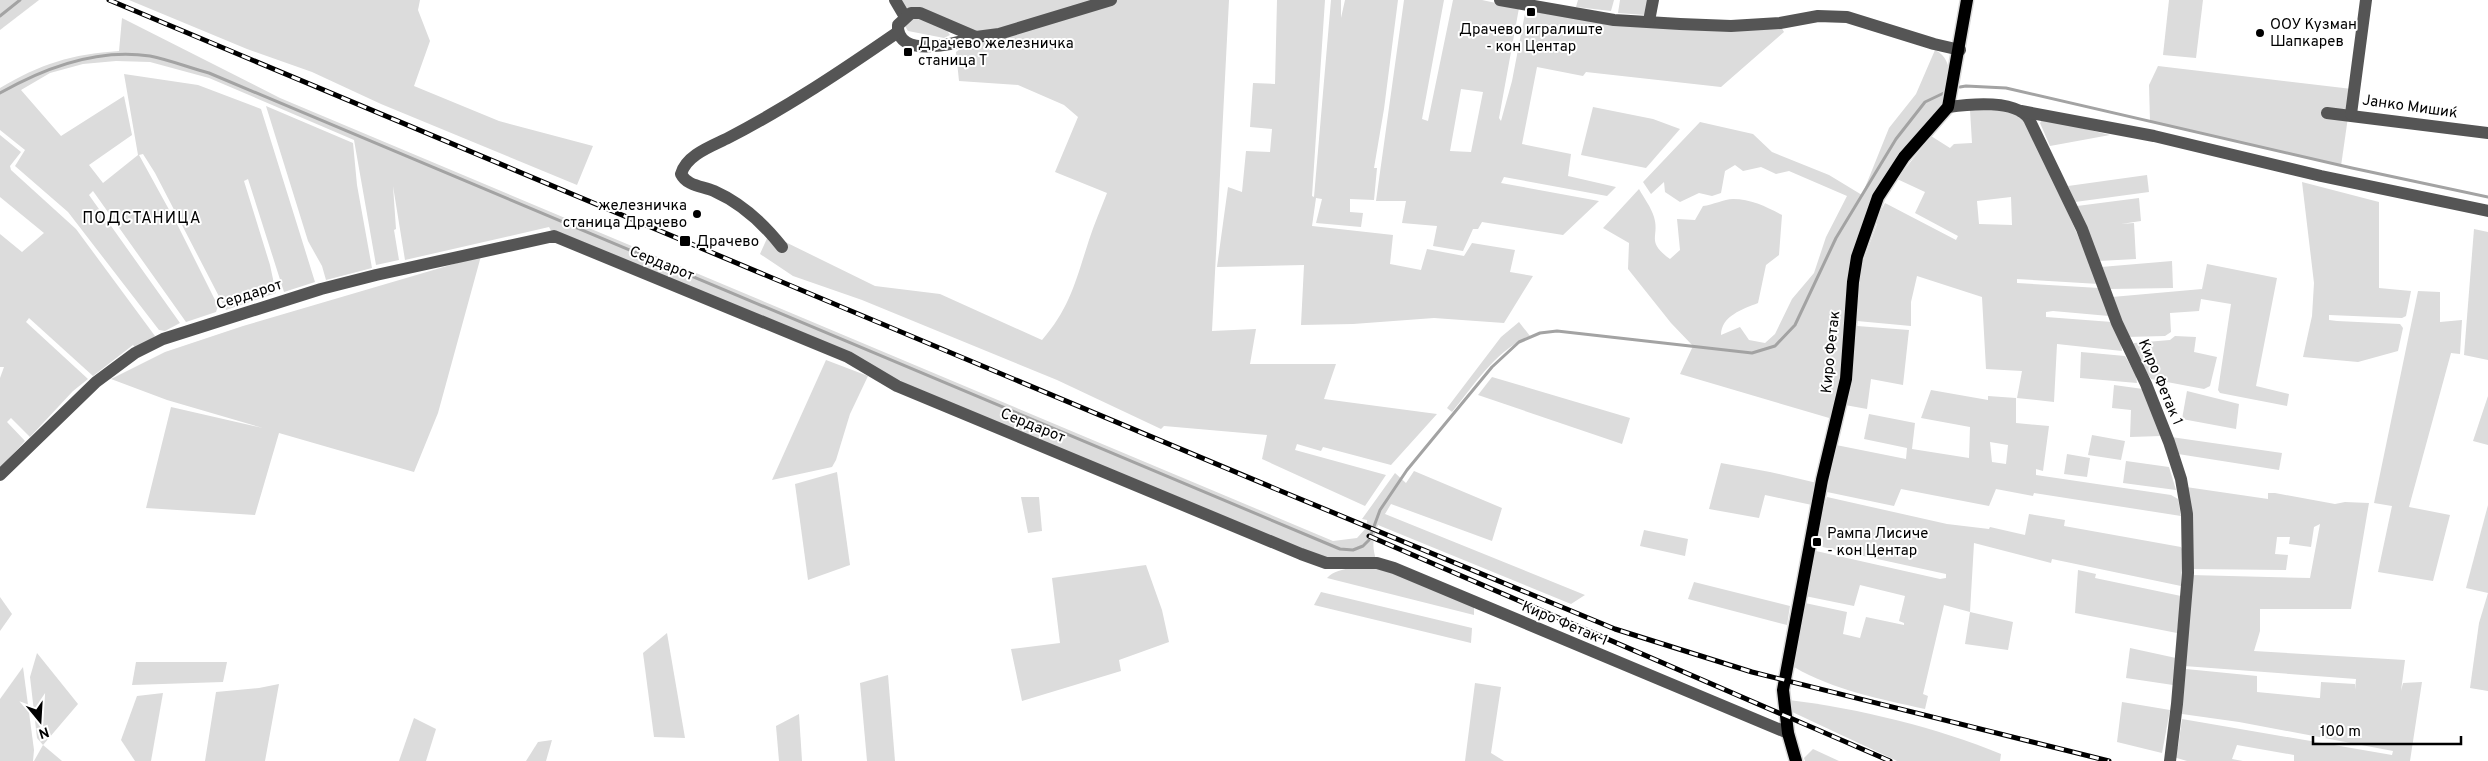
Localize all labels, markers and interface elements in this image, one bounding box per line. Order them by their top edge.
marker: Драчево игралиште - кон Центар [1525,6,1537,18]
place label: ООУ Кузман Шапкарев [2270,16,2357,52]
place label: Драчево игралиште - кон Центар [1459,21,1603,57]
marker: ООУ Кузман Шапкарев [2254,27,2266,39]
place label: Драчево железничка станица Т [918,35,1074,71]
marker: Драчево железничка станица Т [902,46,914,58]
street label: Јанко Мишиќ [2361,91,2459,124]
place label: железничка станица Драчево [563,197,687,233]
marker: железничка станица Драчево [691,208,703,220]
district label: ПОДСТАНИЦА [82,209,202,229]
place label: Драчево [696,233,759,252]
marker: Драчево [678,234,692,248]
street label: Сердарот [626,243,697,286]
street label: Сердарот [214,276,285,315]
street label: Киро Фетак [1818,310,1845,394]
street label: Киро Фетак 1 [2133,337,2186,429]
street label: Сердарот [997,405,1068,448]
place label: Рампа Лисиче - кон Центар [1827,525,1928,561]
marker: Рампа Лисиче - кон Центар [1811,536,1823,548]
street label: Киро Фетак 1 [1518,598,1610,651]
north arrow [15,696,65,746]
scale bar [2313,714,2460,746]
text: N [36,722,51,742]
text: 100 m [2320,723,2361,742]

